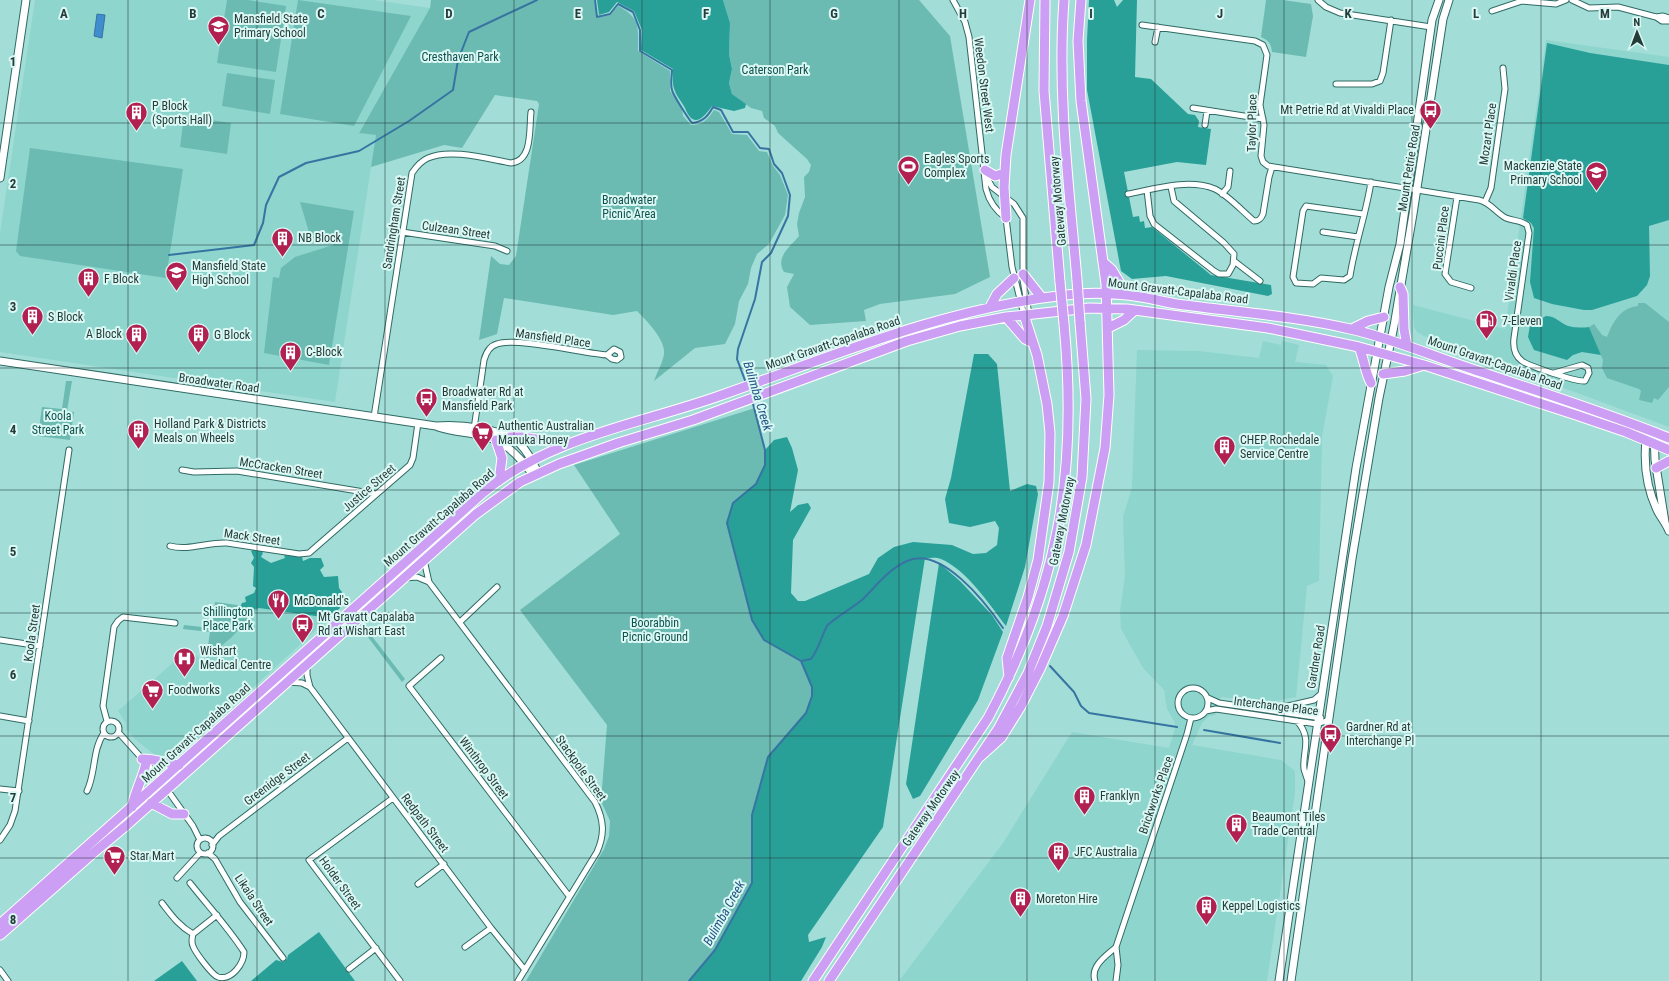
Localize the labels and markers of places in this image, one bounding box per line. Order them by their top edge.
place label: Mansfield State Primary School [234,12,308,40]
school or university icon: Mansfield State Primary School [205,13,231,46]
bus stop icon: Mt Petrie Rd at Vivaldi Place [1417,97,1443,130]
place label: P Block (Sports Hall) [152,99,212,127]
building icon: P Block (Sports Hall) [124,100,150,133]
place label: Mt Petrie Rd at Vivaldi Place [1280,103,1414,117]
place label: Eagles Sports Complex [924,152,989,180]
sports icon: Eagles Sports Complex [895,153,921,186]
place label: Mackenzie State Primary School [1504,159,1582,187]
school or university icon: Mackenzie State Primary School [1584,160,1610,193]
building icon: NB Block [269,225,295,258]
place label: NB Block [298,231,342,245]
place label: Mansfield State High School [192,259,266,287]
school or university icon: Mansfield State High School [163,260,189,293]
building icon: F Block [75,266,101,299]
place label: F Block [104,272,139,286]
building icon: S Block [19,304,45,337]
fuel station icon: 7-Eleven [1473,308,1499,341]
place label: S Block [48,310,84,324]
place label: 7-Eleven [1502,314,1542,328]
building icon: A Block [124,321,150,354]
building icon: G Block [185,322,211,355]
place label: A Block [86,327,123,341]
place label: G Block [214,328,251,342]
building icon: C-Block [278,339,304,372]
place label: C-Block [306,345,343,359]
place label: Broadwater Rd at Mansfield Park [442,385,524,413]
bus stop icon: Broadwater Rd at Mansfield Park [414,386,440,419]
place label: Holland Park & Districts Meals on Wheels [154,417,266,445]
building icon: Holland Park & Districts Meals on Wheels [125,418,151,451]
place label: Authentic Australian Manuka Honey [498,419,594,447]
supermarket icon: Authentic Australian Manuka Honey [469,420,495,453]
place label: CHEP Rochedale Service Centre [1240,433,1319,461]
building icon: CHEP Rochedale Service Centre [1211,434,1237,467]
restaurant icon: McDonald's [266,588,292,621]
place label: McDonald's [294,594,349,608]
place label: Mt Gravatt Capalaba Rd at Wishart East [318,610,415,638]
bus stop icon: Mt Gravatt Capalaba Rd at Wishart East [289,611,315,644]
place label: Wishart Medical Centre [200,644,272,672]
hospital icon: Wishart Medical Centre [171,645,197,678]
supermarket icon: Foodworks [140,677,166,710]
place label: Foodworks [168,683,220,697]
place label: Gardner Rd at Interchange Pl [1346,720,1414,748]
bus stop icon: Gardner Rd at Interchange Pl [1317,721,1343,754]
building icon: Franklyn [1071,783,1097,816]
place label: Franklyn [1100,789,1140,803]
place label: Beaumont Tiles Trade Central [1252,810,1326,838]
building icon: Beaumont Tiles Trade Central [1223,811,1249,844]
building icon: JFC Australia [1045,839,1071,872]
supermarket icon: Star Mart [102,843,128,876]
place label: JFC Australia [1074,845,1137,859]
place label: Star Mart [130,849,175,863]
building icon: Moreton Hire [1007,886,1033,919]
place label: Moreton Hire [1036,892,1098,906]
building icon: Keppel Logistics [1193,893,1219,926]
place label: Keppel Logistics [1222,899,1300,913]

